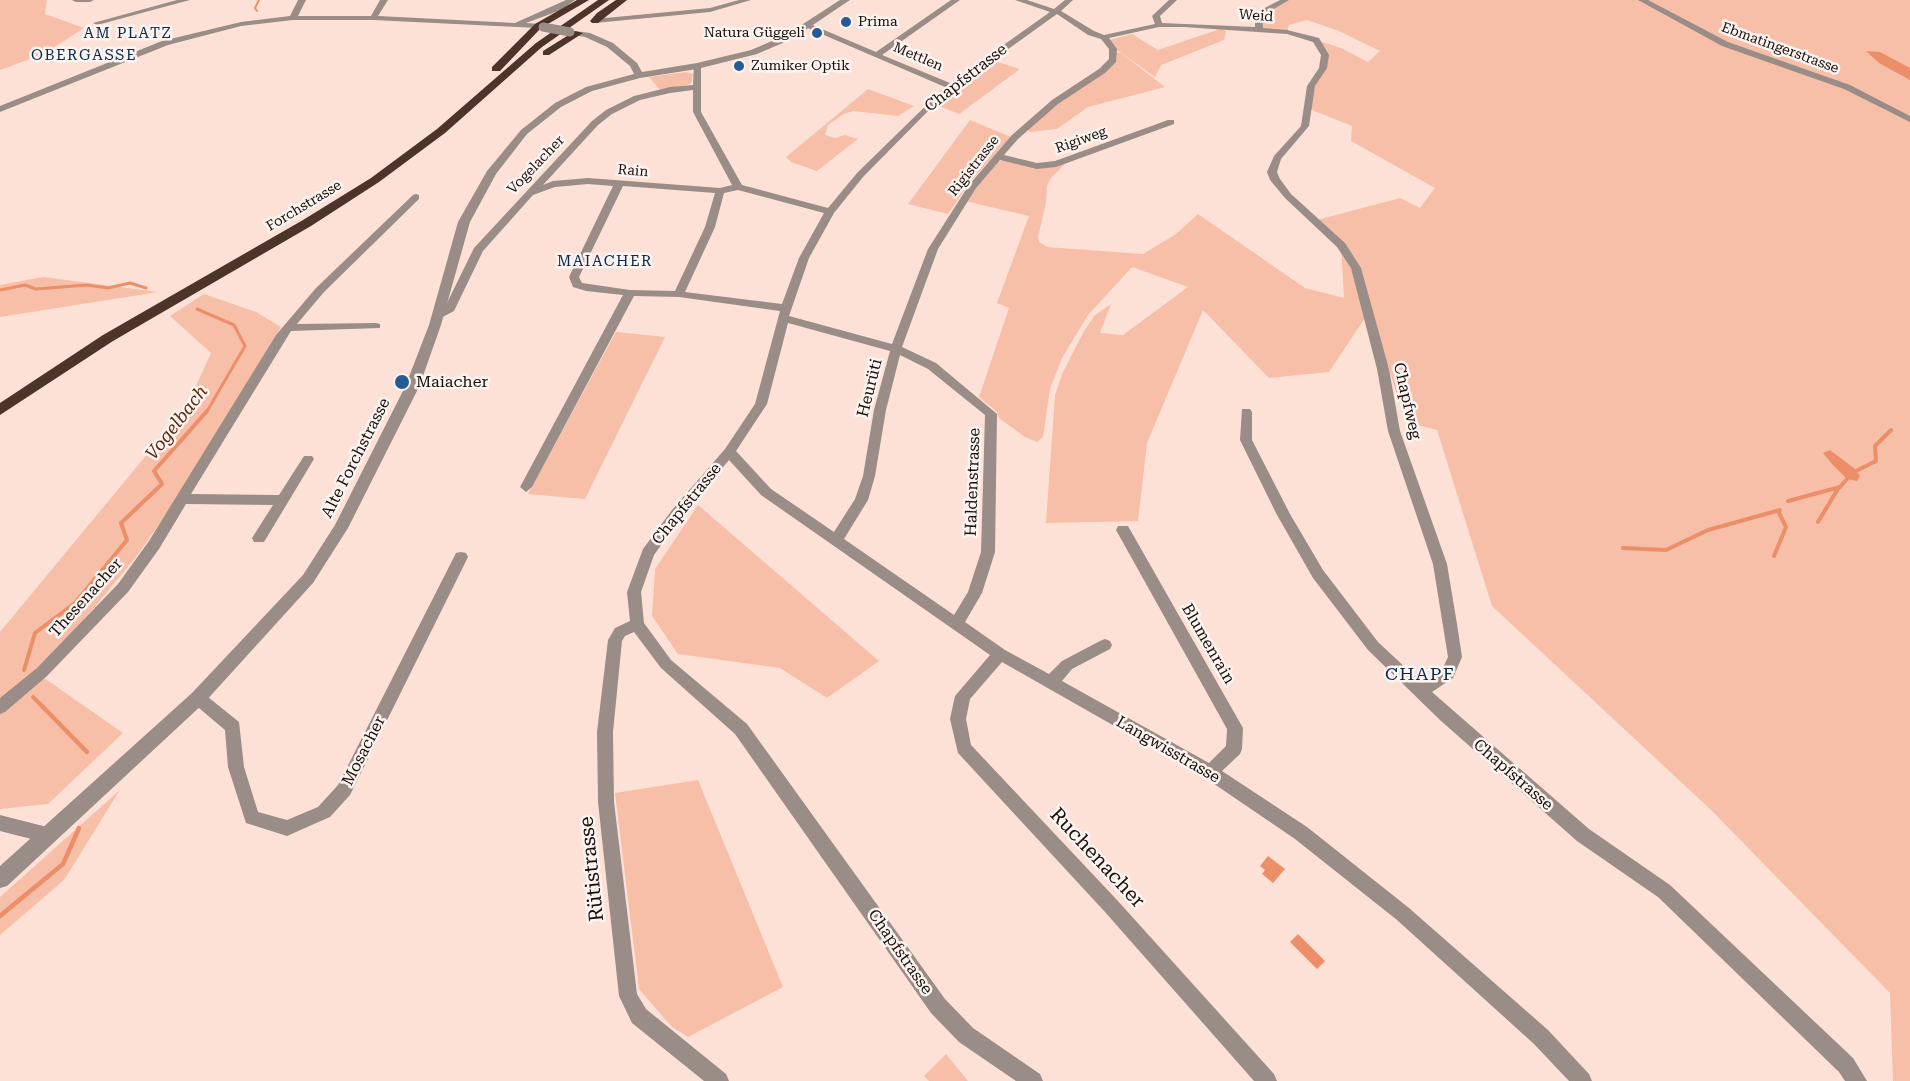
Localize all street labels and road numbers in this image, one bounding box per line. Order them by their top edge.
street label: Weid [1238,6,1274,26]
street label: Ebmatingerstrasse [1719,19,1841,77]
street label: Mettlen [891,39,945,75]
street label: Chapfstrasse [921,40,1011,116]
street label: Rigiweg [1053,123,1109,157]
street label: Vogelacher [504,132,568,198]
street label: Rigistrasse [945,132,1003,200]
street label: Rain [617,161,649,181]
street label: Forchstrasse [263,177,345,235]
street label: Heurüti [853,357,887,419]
street label: Chapfweg [1389,361,1425,441]
street label: Alte Forchstrasse [318,395,394,521]
street label: Haldenstrasse [962,427,984,537]
street label: Chapfstrasse [648,459,726,549]
street label: Thesenacher [46,555,126,641]
street label: Blumenrain [1177,600,1239,688]
street label: Mosacher [338,713,390,789]
street label: Langwisstrasse [1113,713,1223,787]
street label: Chapfstrasse [1469,735,1557,815]
street label: Ruchenacher [1045,803,1149,913]
street label: Rütistrasse [575,815,609,923]
street label: Chapfstrasse [864,906,936,998]

